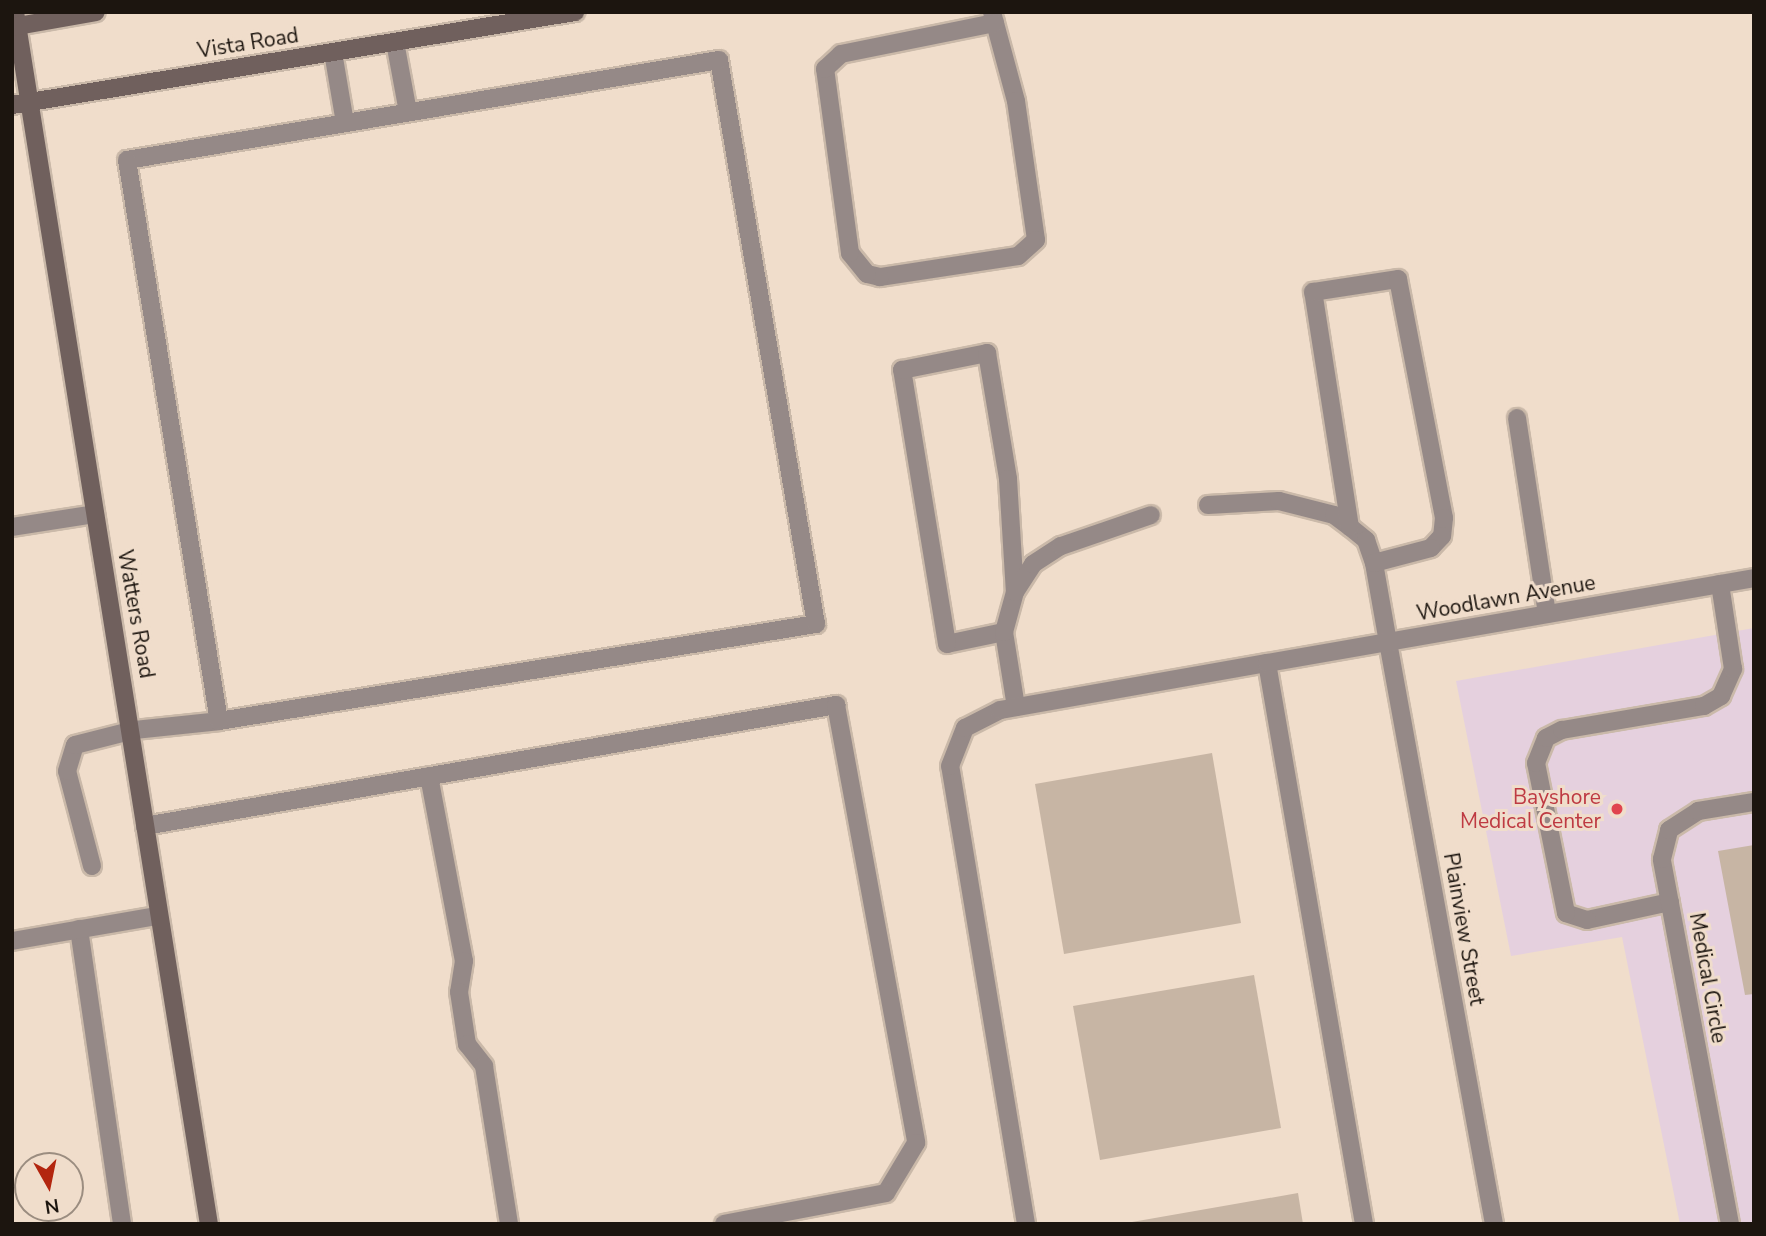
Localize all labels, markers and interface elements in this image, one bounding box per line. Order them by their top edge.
street label: Vista Road [196,23,300,63]
street label: Watters Road [112,548,160,680]
street label: Woodlawn Avenue [1415,570,1597,626]
place label: Bayshore Medical Center [1460,784,1601,834]
marker: Bayshore Medical Center [1607,799,1627,819]
street label: Plainview Street [1438,851,1490,1007]
street label: Medical Circle [1684,911,1732,1045]
north arrow [14,1152,84,1222]
text: N [43,1192,61,1220]

